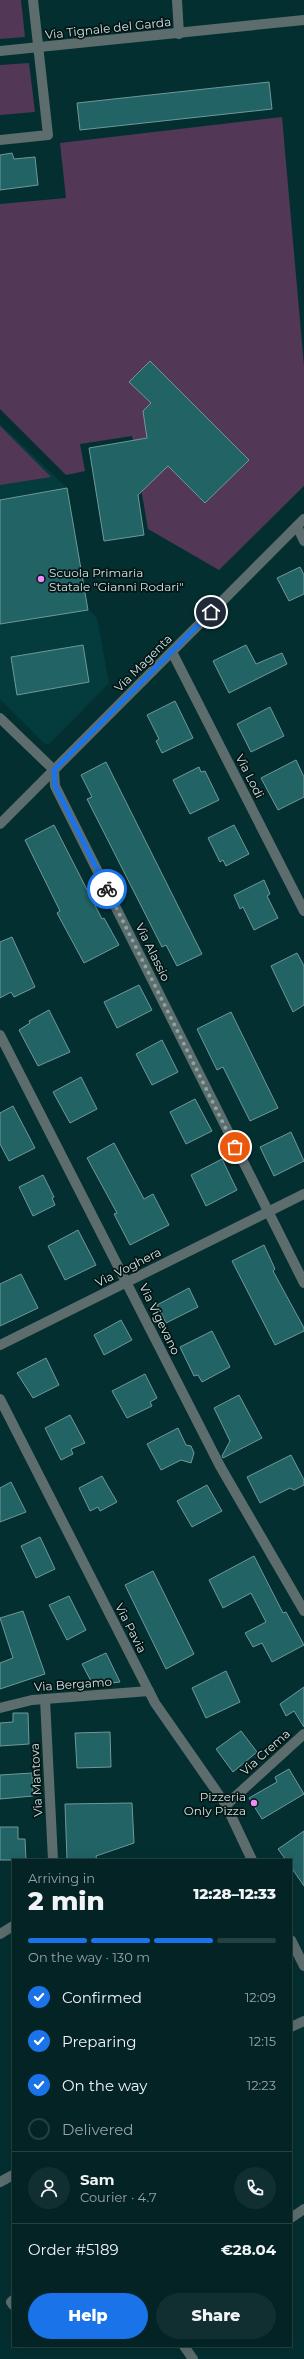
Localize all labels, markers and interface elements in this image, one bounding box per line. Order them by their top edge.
street label: Via Tignale del Garda [44,14,172,42]
place label: Scuola Primaria Statale "Gianni Rodari" [49,565,184,594]
marker: Scuola Primaria Statale "Gianni Rodari" [36,574,46,584]
pin [194,595,228,629]
icon: home [200,601,222,623]
street label: Via Magenta [111,631,175,695]
street label: Via Lodi [233,751,267,801]
courier [87,869,127,909]
icon: bike [96,878,118,900]
street label: Via Alassio [132,920,174,984]
pin [218,1130,252,1164]
icon: bag [224,1136,246,1158]
street label: Via Voghera [93,1244,163,1290]
street label: Via Vigevano [136,1281,184,1357]
street label: Via Pavia [112,1601,150,1655]
street label: Via Bergamo [34,1674,112,1694]
street label: Via Crema [237,1726,293,1778]
street label: Via Mantova [27,1743,45,1817]
place label: Pizzeria Only Pizza [184,1789,246,1818]
marker: Pizzeria Only Pizza [249,1798,259,1808]
text: Arriving in [28,1870,95,1886]
text: 12:28–12:33 [193,1884,276,1903]
text: 2 min [28,1885,105,1917]
text: On the way · 130 m [28,1949,150,1965]
icon: check [28,1986,50,2008]
text: Confirmed [62,1988,142,2007]
text: 12:09 [245,1989,276,2005]
icon: check [28,2030,50,2052]
text: Preparing [62,2032,137,2051]
text: 12:15 [249,2033,276,2049]
icon: check [28,2074,50,2096]
text: On the way [62,2076,147,2095]
text: 12:23 [246,2077,276,2093]
text: Delivered [62,2120,134,2139]
button: person [28,2167,70,2209]
button: phone [234,2167,276,2209]
text: Sam [80,2170,115,2189]
text: Courier · 4.7 [80,2189,157,2205]
text: Order #5189 [28,2240,119,2259]
text: €28.04 [221,2240,276,2259]
button: Help [28,2293,148,2339]
button: Share [156,2293,276,2339]

